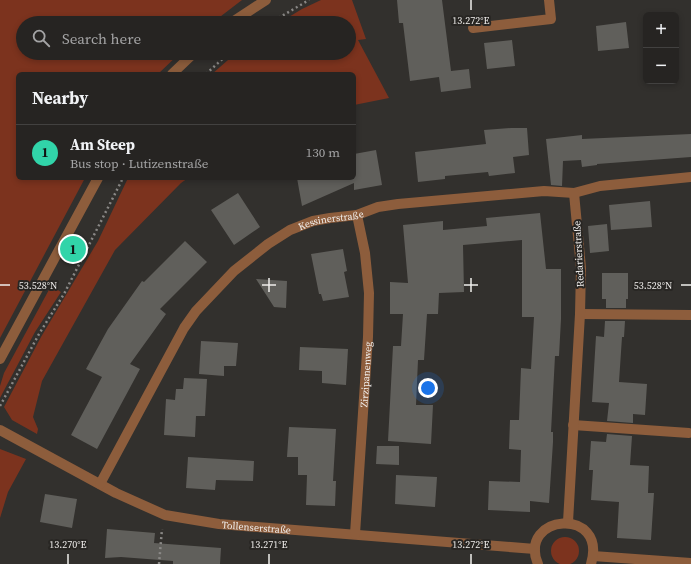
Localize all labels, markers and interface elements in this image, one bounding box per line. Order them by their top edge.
map controls [643,12,679,84]
button: + [643,12,679,48]
text: 13.272°E [452,14,490,27]
search box [16,16,356,60]
icon: search [30,27,52,49]
text: Search here [62,28,141,49]
button: − [643,48,679,84]
text: Nearby [32,86,88,110]
text: Am Steep [70,134,135,155]
text: 1 [41,144,49,161]
text: 130 m [306,144,340,161]
text: Bus stop · Lutizenstraße [70,155,208,172]
street label: Kessinerstraße [296,207,366,233]
street label: Redarierstraße [570,220,587,287]
pin: 1 [60,234,86,264]
text: 53.528°N [19,279,57,292]
text: 53.528°N [634,279,672,292]
street label: Zirzipanenweg [357,341,375,408]
your location [418,378,438,398]
street label: Tollenserstraße [221,518,291,537]
text: 13.270°E [49,538,87,551]
text: 13.271°E [250,538,288,551]
text: 13.272°E [452,538,490,551]

